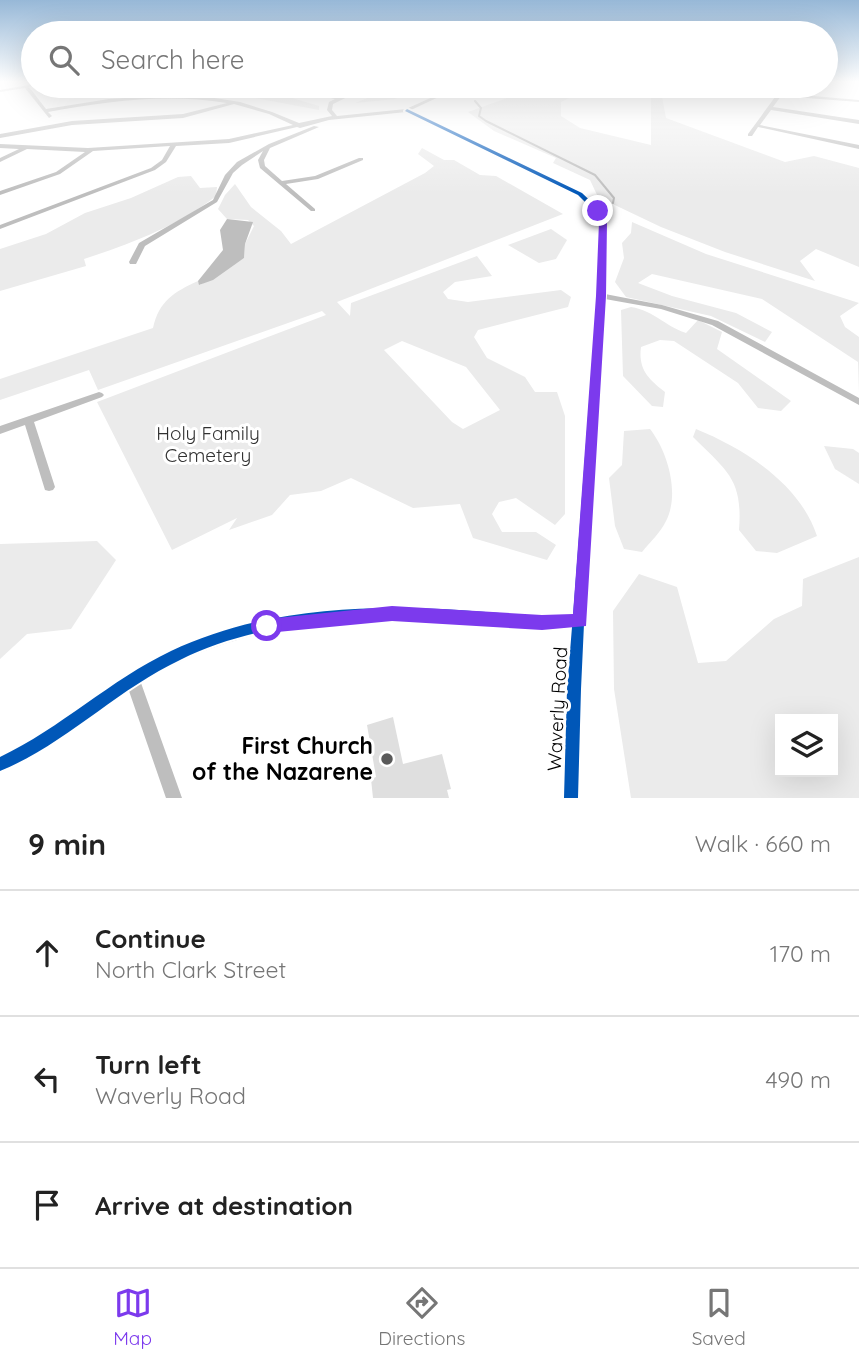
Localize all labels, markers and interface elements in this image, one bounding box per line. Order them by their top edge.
search box [21,21,838,98]
icon: search [45,41,83,79]
text: Search here [101,43,245,76]
route end [582,195,613,226]
park label: Holy Family Cemetery [156,421,260,467]
route start [251,610,282,641]
street label: Waverly Road [542,646,572,772]
map controls [775,714,838,777]
button: layers [775,714,838,777]
place label: First Church of the Nazarene [192,731,373,786]
marker: First Church of the Nazarene [379,751,395,767]
text: 9 min [28,825,106,863]
text: Walk · 660 m [695,829,831,858]
text: Continue [95,922,206,955]
icon: ahead [28,934,66,972]
text: 170 m [770,939,831,968]
text: North Clark Street [95,955,286,984]
text: Turn left [95,1048,202,1081]
icon: left [28,1060,66,1098]
text: 490 m [766,1065,831,1094]
text: Waverly Road [95,1081,246,1110]
icon: arrive [28,1186,66,1224]
text: Arrive at destination [95,1189,353,1222]
tab: Map [113,1284,152,1350]
tab: Directions [378,1284,465,1350]
tab: Saved [692,1284,746,1350]

